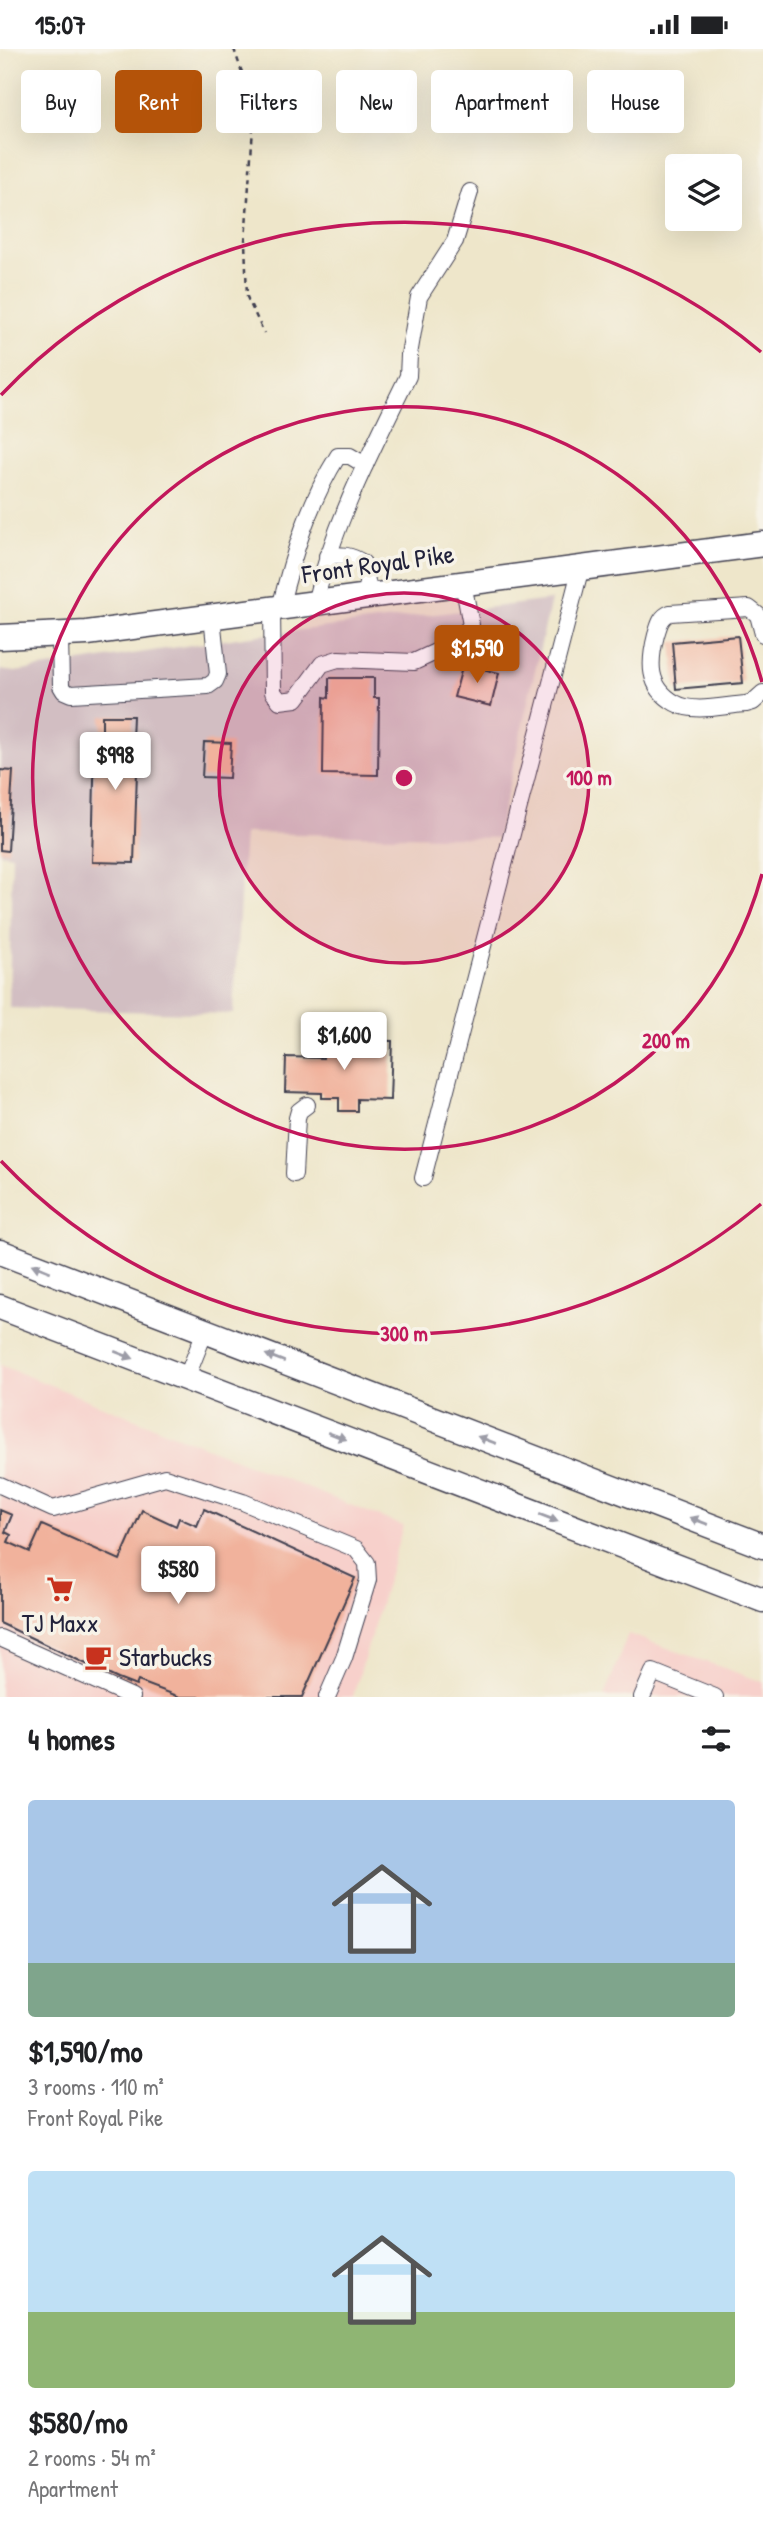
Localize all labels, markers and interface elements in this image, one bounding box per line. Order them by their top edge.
text: 15:07 [35,7,86,42]
chip: Buy [21,70,101,133]
chip: Rent [115,70,202,133]
chip: Filters [216,70,322,133]
chip: New [336,70,417,133]
chip: Apartment [431,70,573,133]
chip: House [587,70,684,133]
map controls [665,154,742,231]
button: layers [665,154,742,231]
street label: Front Royal Pike [299,536,456,592]
pin: $1,590 [420,625,534,685]
text: $1,590 [450,632,504,663]
pin: $998 [74,733,156,792]
text: $998 [96,739,134,770]
text: 100 m [566,763,612,792]
centre of rings [392,766,416,790]
pin: $1,600 [287,1013,401,1072]
text: $1,600 [317,1019,371,1050]
text: 200 m [642,1026,690,1055]
one-way arrow [30,1263,51,1274]
text: 300 m [380,1319,428,1348]
one-way arrow [114,1350,135,1361]
one-way arrow [264,1353,285,1364]
one-way arrow [326,1431,347,1442]
one-way arrow [476,1434,497,1445]
one-way arrow [539,1513,560,1524]
one-way arrow [689,1516,710,1527]
pin: $580 [137,1547,219,1606]
text: $580 [157,1553,199,1584]
supermarket icon: TJ Maxx [45,1574,75,1604]
place label: TJ Maxx [22,1605,98,1640]
place label: Starbucks [119,1639,212,1674]
cafe icon: Starbucks [83,1642,113,1672]
text: 4 homes [28,1719,115,1759]
icon: filters [697,1720,735,1758]
icon: home [319,1846,445,1972]
text: $1,590/mo [28,2031,142,2071]
text: 3 rooms · 110 m² [28,2071,164,2102]
text: Front Royal Pike [28,2102,163,2133]
icon: home [319,2217,445,2343]
text: $580/mo [28,2402,128,2442]
text: 2 rooms · 54 m² [28,2442,156,2473]
text: Apartment [28,2473,118,2504]

